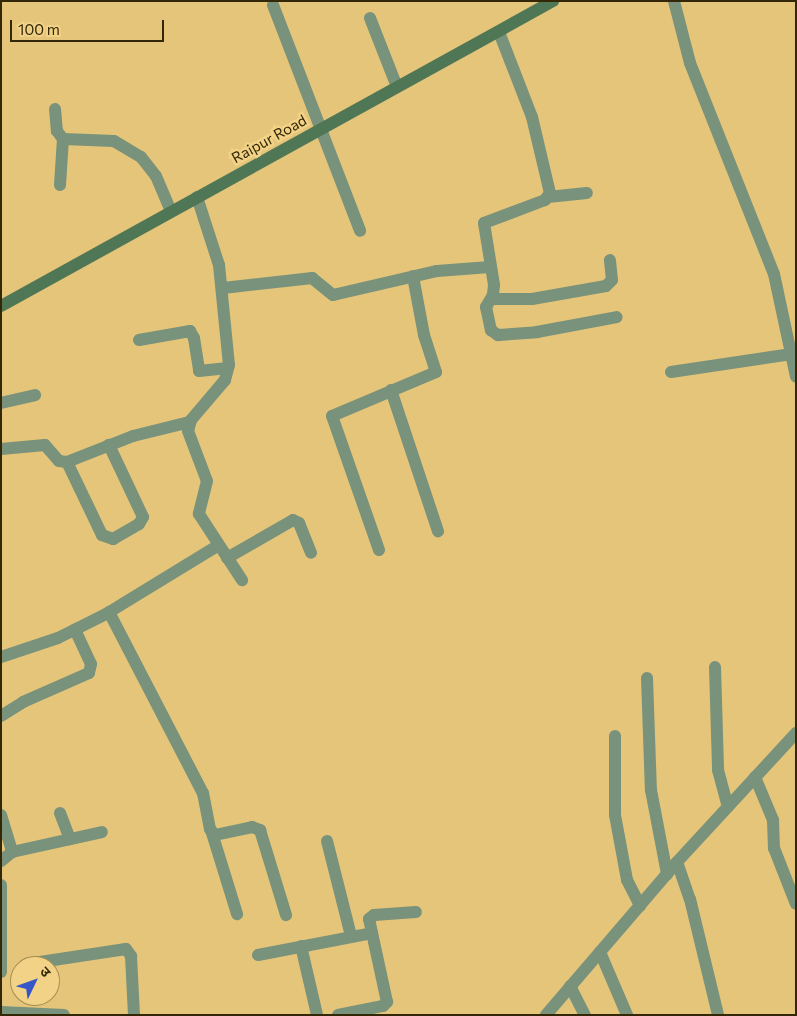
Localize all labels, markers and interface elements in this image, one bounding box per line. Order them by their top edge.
scale bar [12,10,166,42]
text: 100 m [18,20,60,38]
street label: Raipur Road [228,111,310,167]
north arrow [10,956,60,1006]
text: उ [37,963,55,980]

